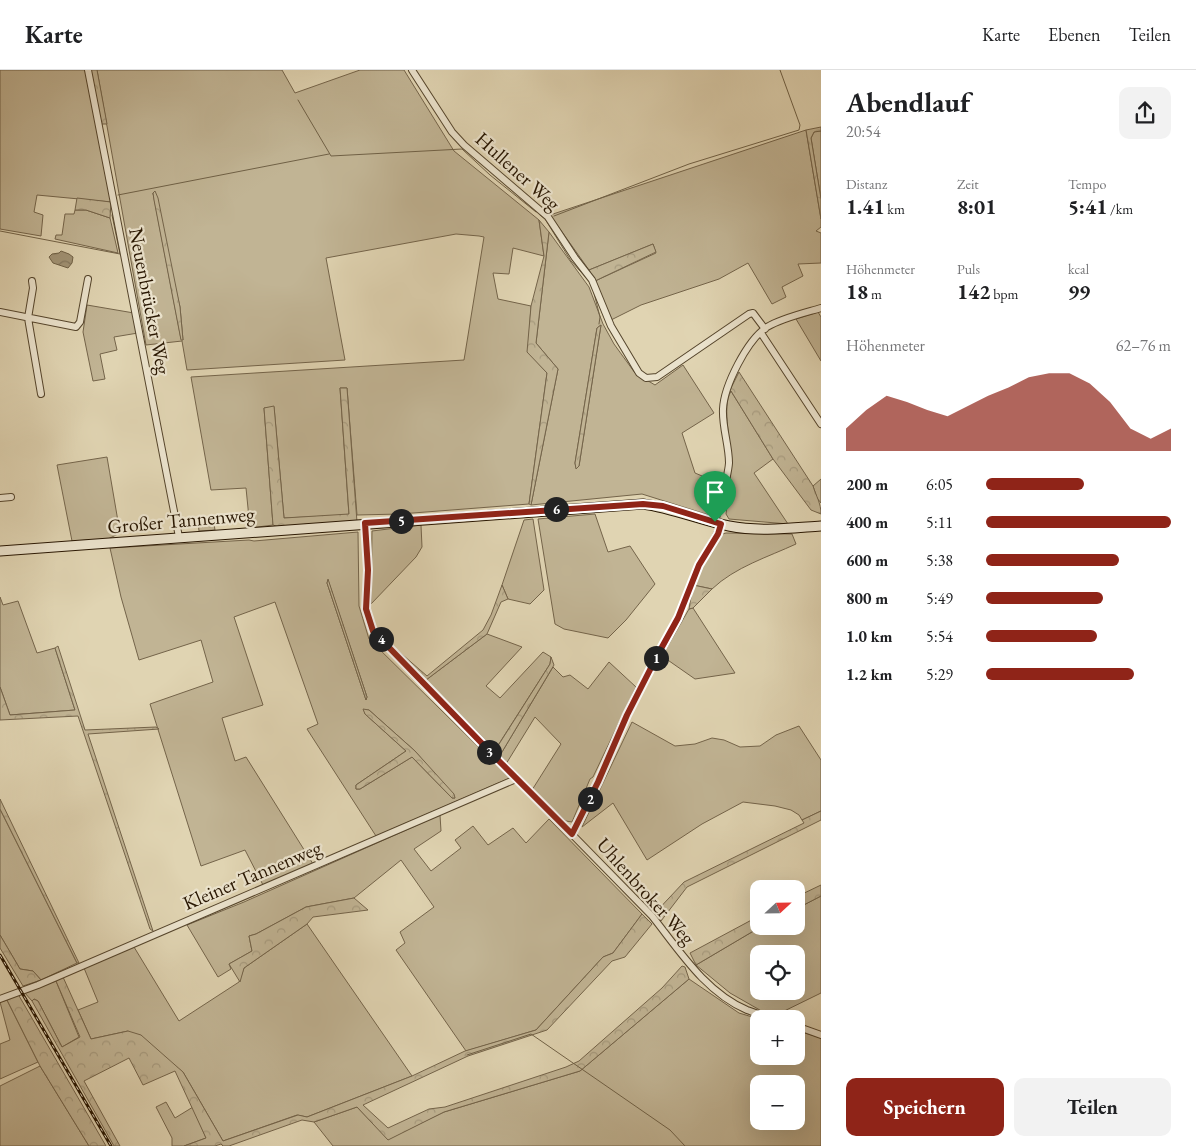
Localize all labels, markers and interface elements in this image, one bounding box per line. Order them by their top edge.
text: Karte [25,19,83,50]
text: Karte [982,23,1020,46]
text: Ebenen [1048,23,1101,46]
text: Teilen [1129,23,1171,46]
text: Abendlauf [846,84,970,120]
button: share [1119,87,1171,139]
text: 20:54 [846,121,881,142]
street label: Hullener Weg [470,126,566,216]
text: Distanz [846,175,887,193]
text: Zeit [957,175,979,193]
text: Tempo [1068,175,1106,193]
text: 1.41 [846,193,885,220]
text: 8:01 [957,193,996,220]
text: 5:41 [1068,193,1107,220]
text: km [885,200,905,218]
text: /km [1107,200,1133,218]
street label: Neuenbrücker Weg [123,225,177,377]
text: Höhenmeter [846,260,915,278]
text: Puls [957,260,980,278]
text: kcal [1068,260,1089,278]
text: 18 [846,278,868,305]
text: 142 [957,278,990,305]
text: 99 [1068,278,1090,305]
text: m [868,285,882,303]
text: bpm [990,285,1019,303]
text: Höhenmeter [846,335,925,356]
text: 62–76 m [1116,335,1171,356]
pin [694,471,736,522]
text: 200 m [846,474,888,495]
text: 6:05 [926,474,953,495]
icon: arrive [701,478,729,506]
pin: 6 [544,496,568,522]
text: 6 [553,500,560,518]
street label: Großer Tannenweg [106,501,256,539]
pin: 5 [388,508,414,534]
text: 5 [398,512,405,530]
text: 400 m [846,512,888,533]
text: 5:11 [926,512,953,533]
text: 600 m [846,550,888,571]
text: 5:38 [926,550,953,571]
text: 800 m [846,588,888,609]
text: 5:49 [926,588,953,609]
pin: 4 [368,626,394,652]
text: 1.0 km [846,626,892,647]
text: 5:54 [926,626,953,647]
text: 4 [378,630,385,648]
pin: 1 [644,646,668,670]
text: 1 [653,649,660,667]
text: 1.2 km [846,664,892,685]
text: 5:29 [926,664,953,685]
pin: 3 [476,740,502,764]
text: 3 [486,743,493,761]
pin: 2 [578,786,602,812]
text: 2 [587,790,594,808]
street label: Uhlenbroker Weg [591,832,701,950]
street label: Kleiner Tannenweg [179,834,326,916]
north arrow [750,880,805,935]
map controls [750,880,805,1130]
button: locate [750,945,805,1000]
button: + [750,1010,805,1065]
button: − [750,1075,805,1130]
button: Speichern [846,1078,1004,1136]
button: Teilen [1014,1078,1171,1136]

